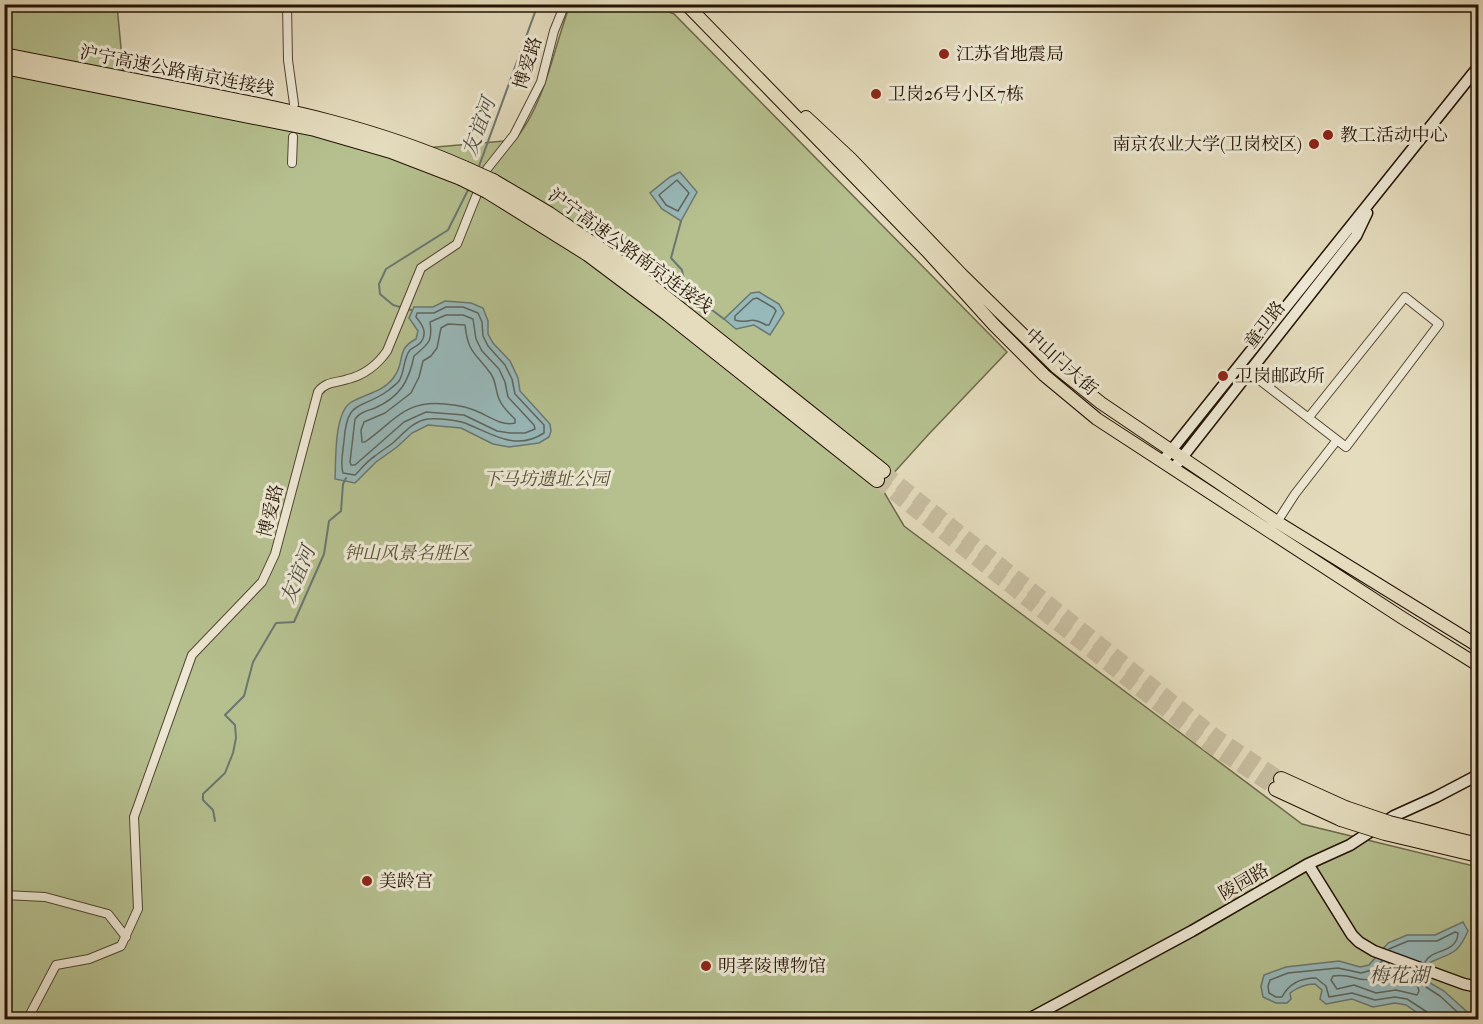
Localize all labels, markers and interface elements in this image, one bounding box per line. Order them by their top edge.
street label: 博爱路 [510,34,546,92]
street label: 沪宁高速公路南京连接线 [78,42,276,100]
place label: 江苏省地震局 [956,44,1064,65]
marker: 江苏省地震局 [937,47,951,61]
place label: 卫岗26号小区7栋 [888,84,1024,105]
marker: 卫岗26号小区7栋 [869,87,883,101]
water label: 友谊河 [458,92,501,159]
place label: 教工活动中心 [1340,125,1448,146]
marker: 教工活动中心 [1321,128,1335,142]
place label: 南京农业大学(卫岗校区) [1112,134,1302,155]
marker: 南京农业大学(卫岗校区) [1307,137,1321,151]
street label: 沪宁高速公路南京连接线 [544,184,716,318]
street label: 童卫路 [1240,297,1290,353]
street label: 中山门大街 [1021,324,1101,400]
place label: 卫岗邮政所 [1235,366,1325,387]
marker: 卫岗邮政所 [1216,369,1230,383]
park label: 下马坊遗址公园 [483,469,612,490]
street label: 博爱路 [254,482,288,540]
water label: 友谊河 [276,540,321,607]
park label: 钟山风景名胜区 [344,543,472,564]
street label: 陵园路 [1215,859,1273,905]
place label: 美龄宫 [379,871,433,892]
marker: 美龄宫 [360,874,374,888]
place label: 明孝陵博物馆 [718,956,826,977]
marker: 明孝陵博物馆 [699,959,713,973]
water label: 梅花湖 [1369,964,1432,987]

